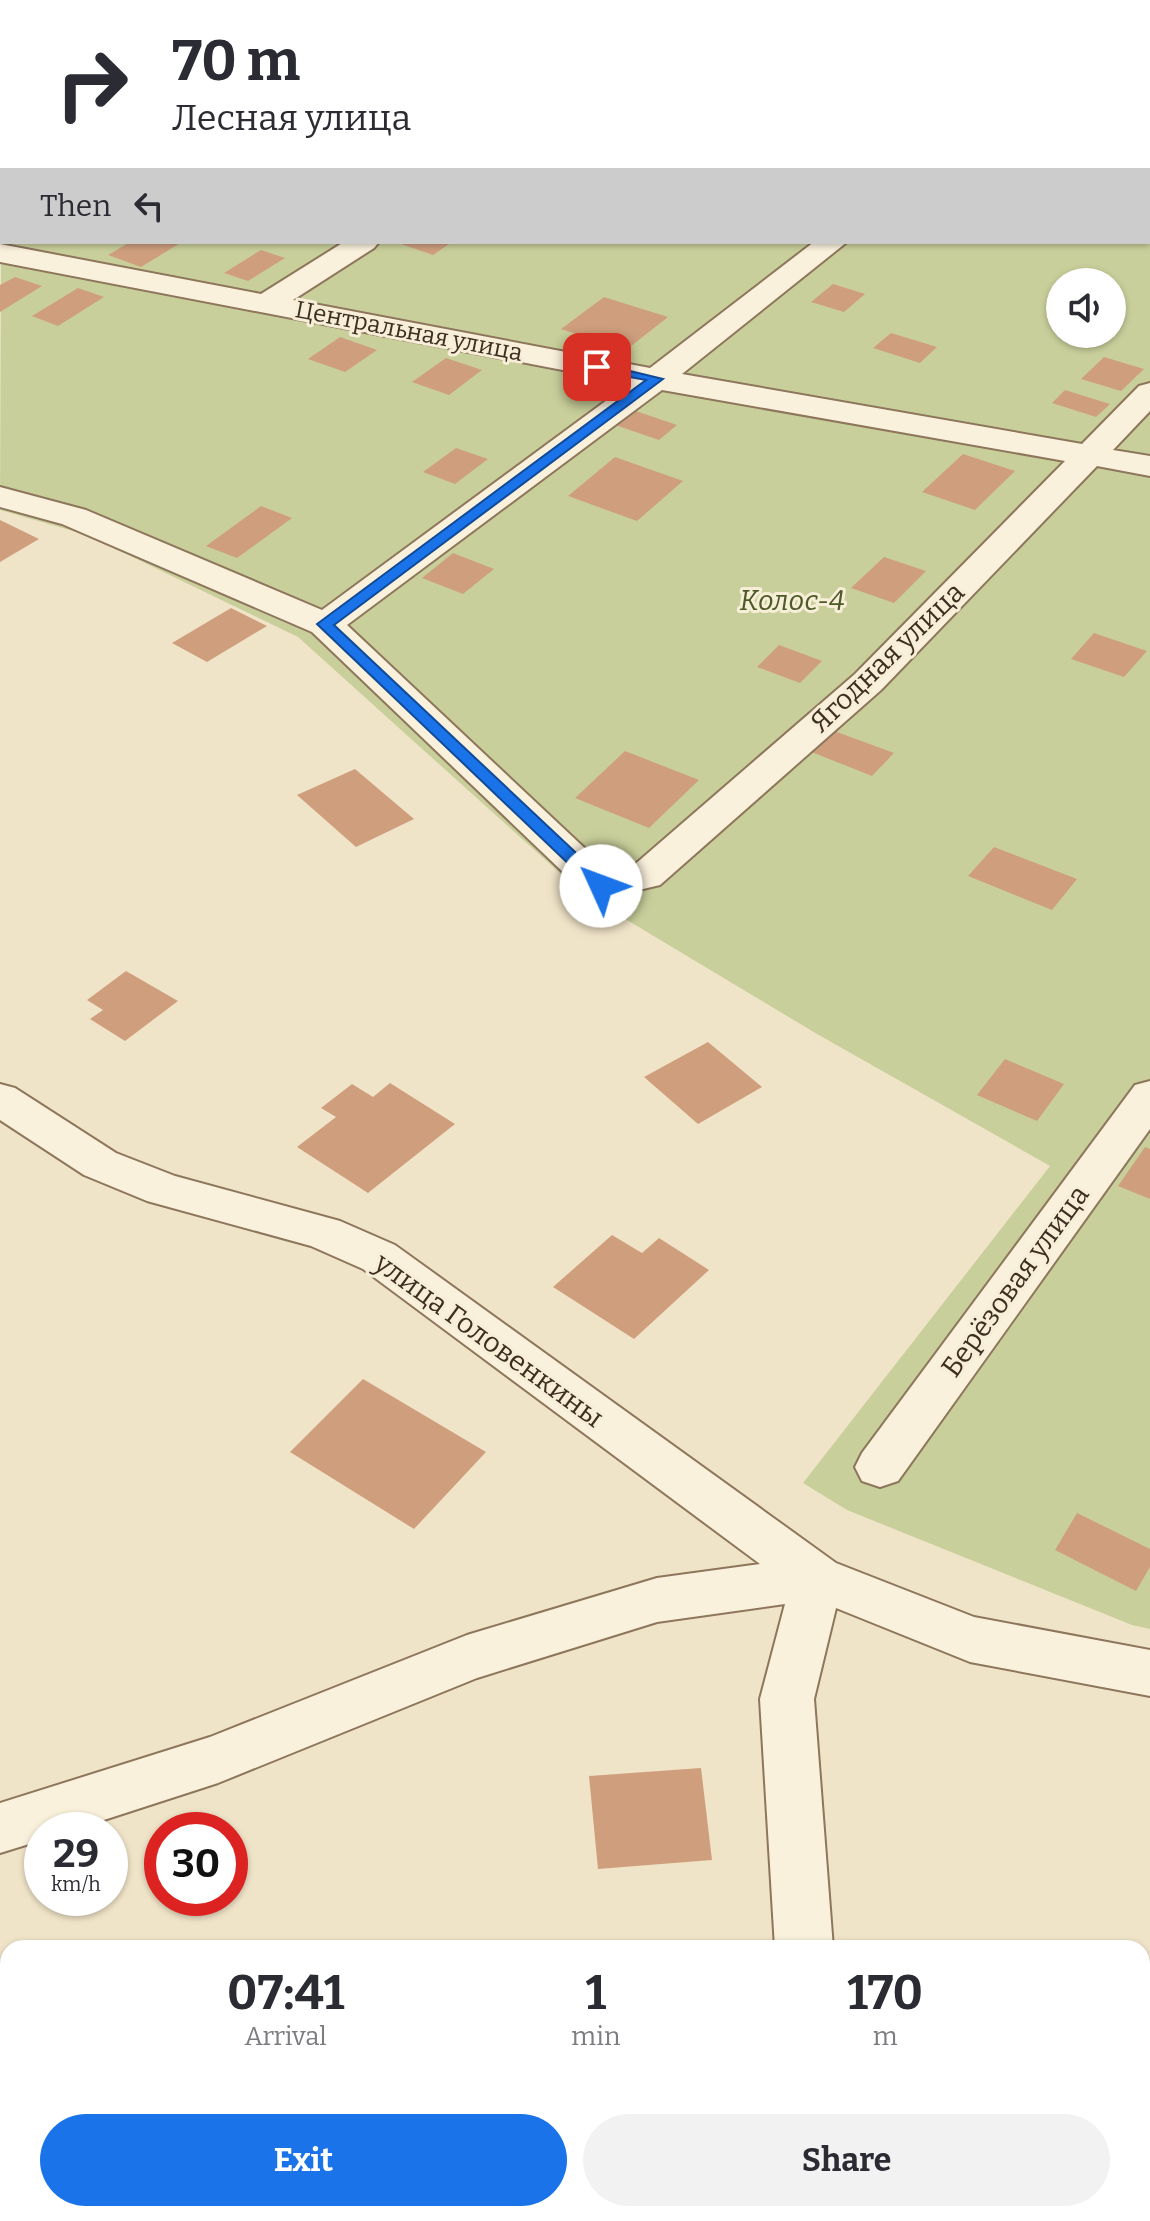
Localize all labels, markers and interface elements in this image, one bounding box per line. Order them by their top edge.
text: 70 m [172,28,300,95]
icon: right [40,32,144,136]
text: Лесная улица [172,96,411,140]
icon: left [127,184,171,228]
text: Then [40,188,111,224]
map controls [1046,268,1126,348]
button: sound [1046,268,1126,348]
street label: Центральная улица [293,295,525,367]
pin [563,333,631,401]
icon: arrive [575,345,619,389]
street label: Ягодная улица [803,575,971,739]
park label: Колос-4 [740,584,844,617]
position arrow [559,844,643,928]
street label: Берёзовая улица [934,1179,1096,1383]
street label: улица Головенкины [367,1245,610,1434]
speed limit sign: 30 [144,1812,248,1916]
text: 29 [53,1830,99,1878]
text: km/h [51,1872,101,1896]
text: 07:41 [227,1964,344,2022]
text: 1 [585,1964,606,2022]
text: 170 [847,1964,923,2022]
text: Arrival [244,2021,327,2052]
text: min [571,2021,620,2052]
text: m [873,2021,898,2052]
button: Exit [40,2114,567,2206]
button: Share [583,2114,1110,2206]

